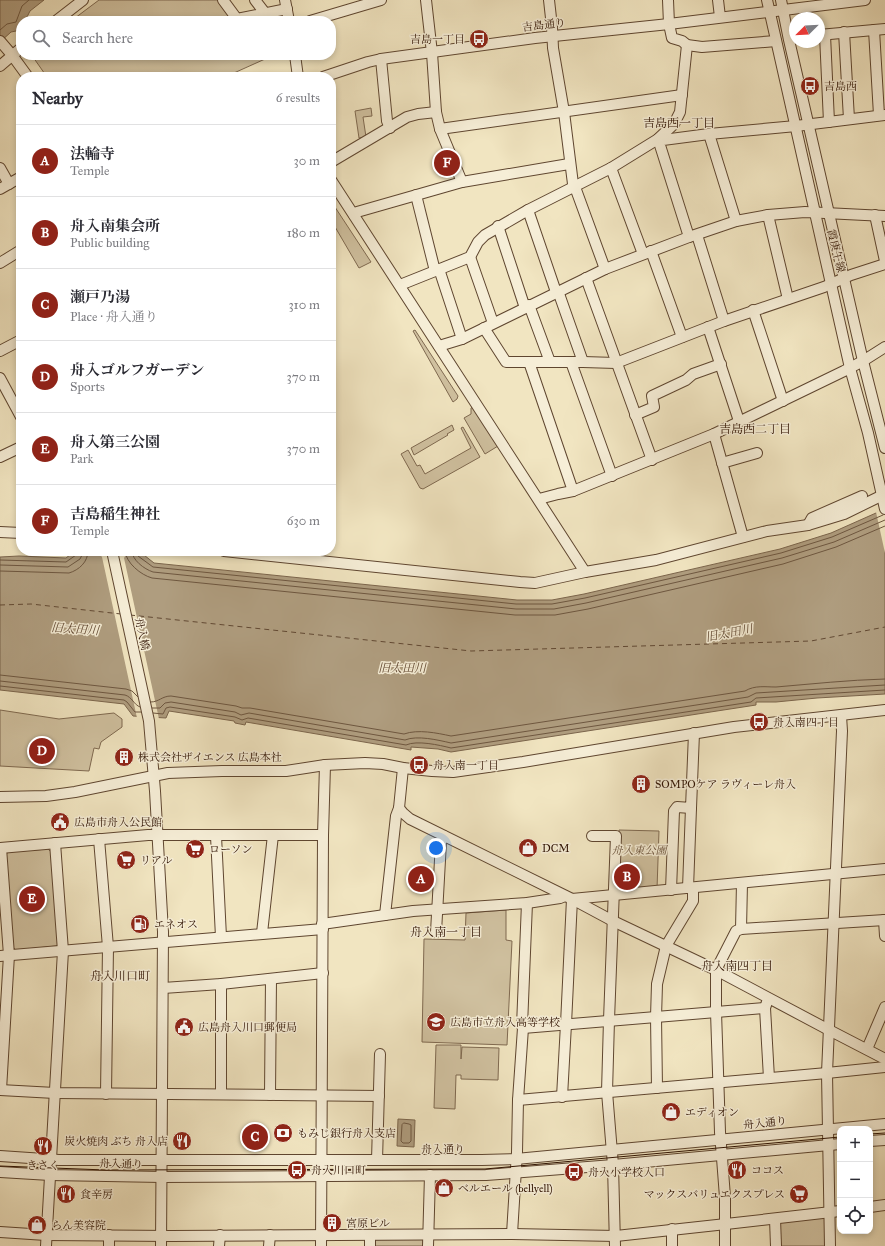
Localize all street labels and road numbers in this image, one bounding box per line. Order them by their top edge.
street label: 吉島通り [521,16,567,34]
street label: 霞庚午線 [824,228,848,274]
street label: 舟入橋 [132,617,152,651]
street label: 舟入通り [742,1114,788,1132]
street label: 舟入通り [421,1143,465,1156]
street label: 舟入通り [99,1157,143,1171]

